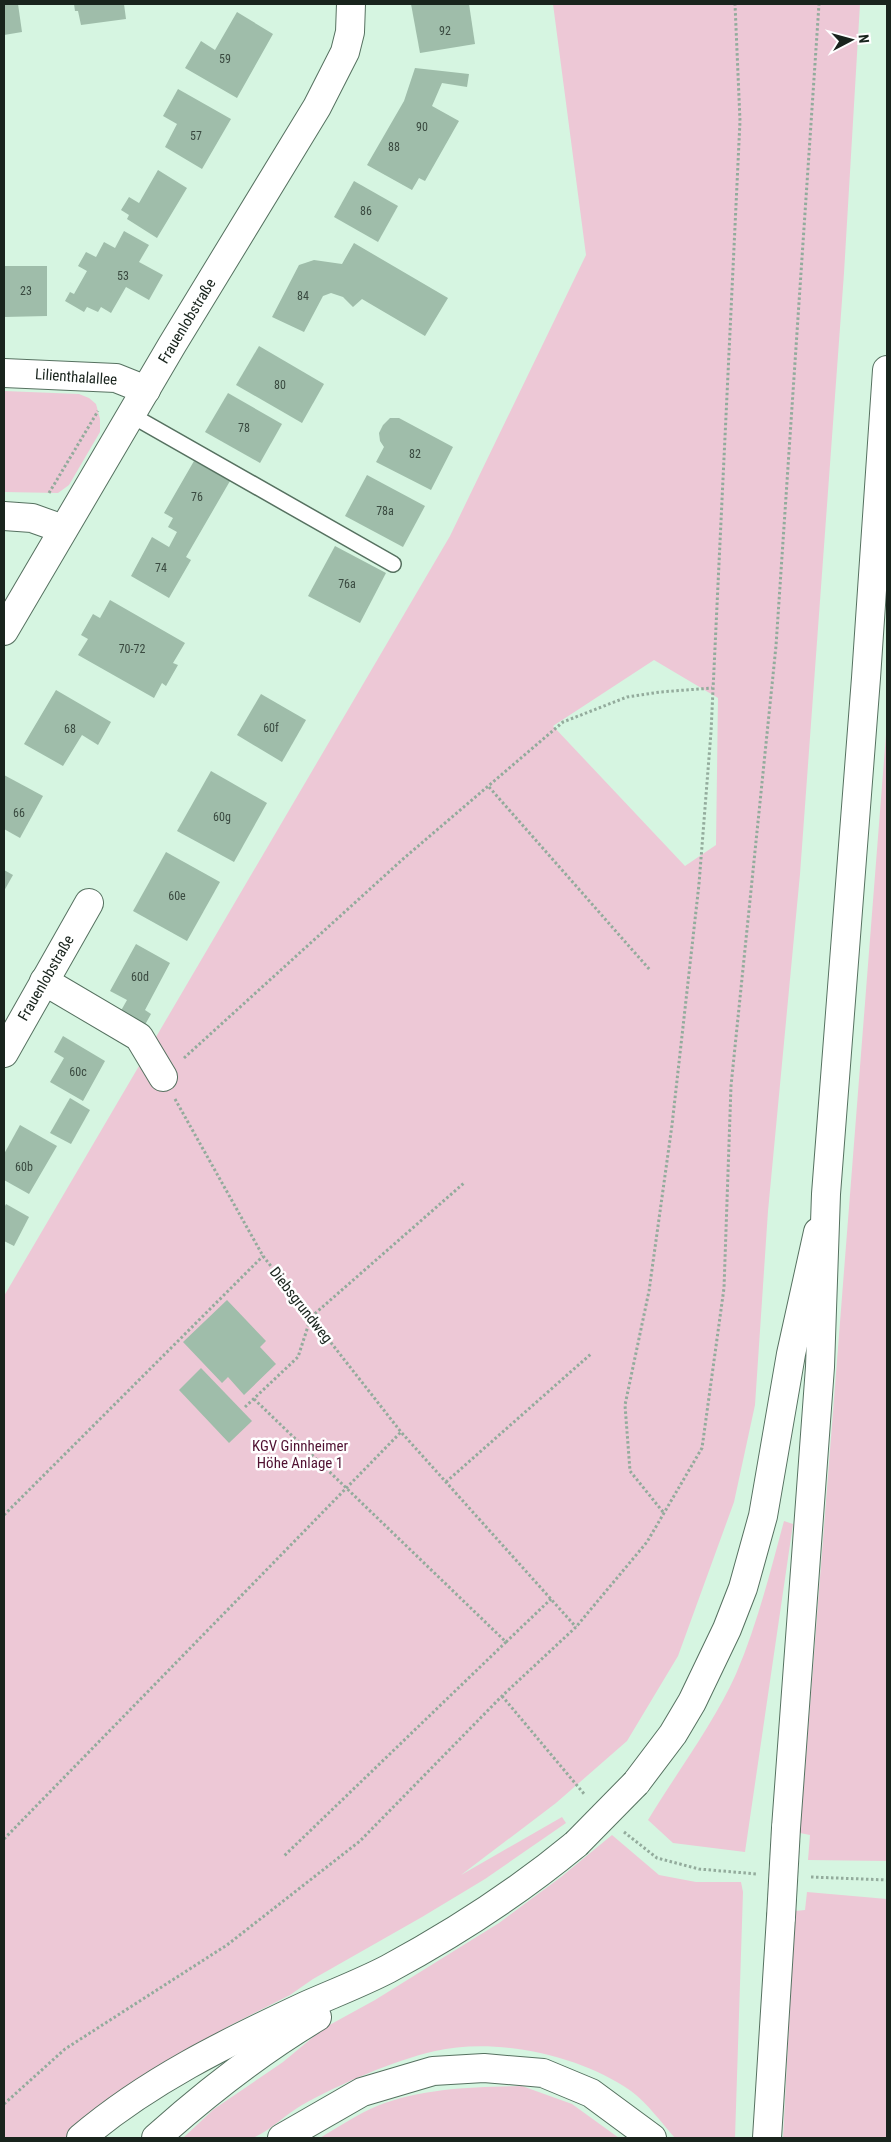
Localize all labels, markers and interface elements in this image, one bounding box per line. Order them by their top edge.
north arrow [826,15,876,65]
house number: 92 [439,24,451,38]
text: N [856,34,872,44]
house number: 59 [219,52,231,66]
house number: 90 [416,120,428,134]
house number: 57 [190,129,202,143]
house number: 88 [388,140,400,154]
house number: 86 [360,204,372,218]
house number: 53 [117,269,129,283]
street label: Frauenlobstraße [155,275,219,367]
house number: 23 [20,284,32,298]
house number: 84 [297,289,309,303]
street label: Lilienthalallee [34,365,118,389]
house number: 80 [274,378,286,392]
house number: 78 [238,421,250,435]
house number: 82 [409,447,421,461]
house number: 76 [191,490,203,504]
house number: 78a [376,504,394,518]
house number: 74 [155,561,167,575]
house number: 76a [338,577,356,591]
house number: 70-72 [119,642,145,656]
house number: 60f [263,721,279,735]
house number: 68 [64,722,76,736]
house number: 66 [13,806,25,820]
house number: 60g [213,810,231,824]
house number: 60e [168,889,186,903]
street label: Frauenlobstraße [14,932,78,1024]
house number: 60d [131,970,149,984]
house number: 60c [69,1065,87,1079]
house number: 60b [15,1160,33,1174]
street label: Diebsgrundweg [266,1263,336,1347]
park label: KGV Ginnheimer Höhe Anlage 1 [252,1437,348,1472]

